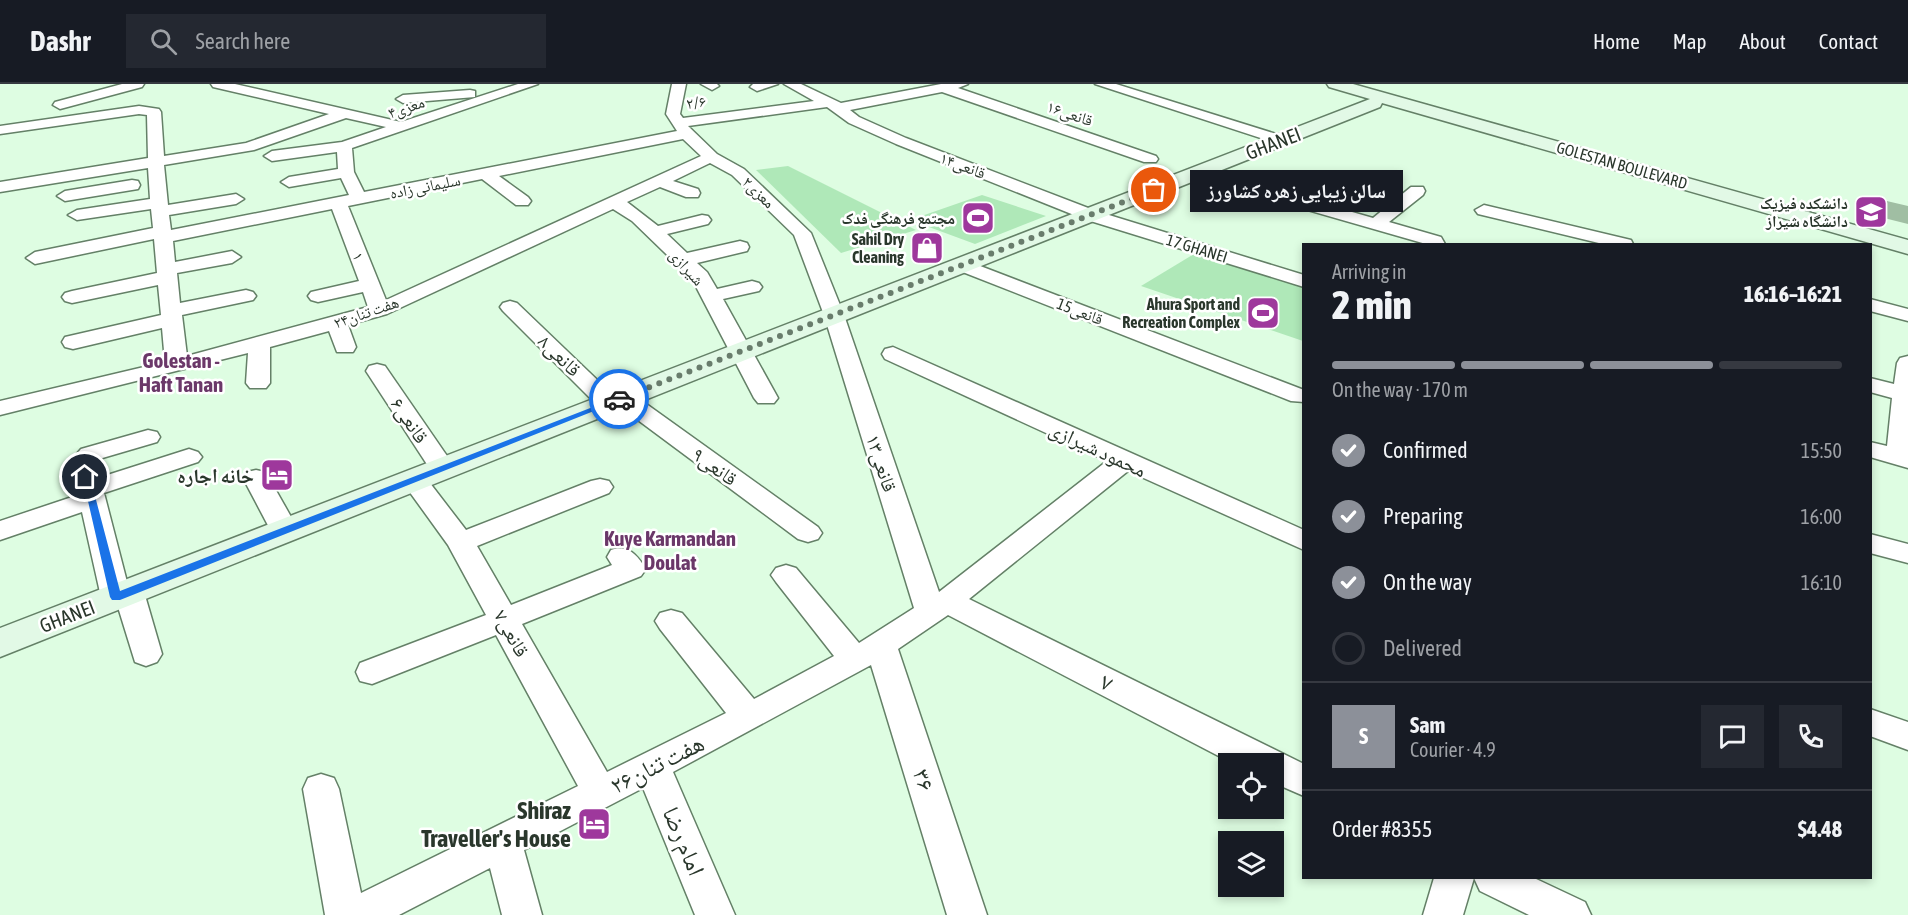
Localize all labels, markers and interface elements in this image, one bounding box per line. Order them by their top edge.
search box [126,14,546,68]
text: Dashr [30,25,90,57]
icon: search [147,25,180,58]
text: Search here [195,28,290,54]
text: Home [1593,29,1640,53]
text: Map [1673,29,1707,53]
text: About [1740,29,1786,53]
text: Contact [1819,29,1878,53]
street label: ۴معزی [385,92,427,124]
street label: ۲/۶ [685,92,707,112]
street label: ۱۶قانعی [1044,97,1095,131]
street label: GHANEI [1242,122,1304,164]
street label: GOLESTAN BOULEVARD [1555,138,1689,192]
street label: ۱۴قانعی [937,148,988,184]
pin [1128,164,1179,215]
callout: سالن زیبایی زهره کشاورز [1190,169,1403,211]
street label: سلیمانی زاده [388,170,462,204]
street label: ۲معزی [738,173,779,213]
icon: bag [1137,173,1170,206]
text: سالن زیبایی زهره کشاورز [1207,179,1386,202]
place label: دانشکده فیزیک دانشگاه شیراز [1760,194,1848,230]
school or university icon: دانشکده فیزیک دانشگاه شیراز [1853,194,1889,230]
sports icon: مجتمع فرهنگی فدک [960,200,996,236]
place label: مجتمع فرهنگی فدک [841,209,955,229]
place label: Sahil Dry Cleaning [852,230,904,266]
shop icon: Sahil Dry Cleaning [909,230,945,266]
street label: 17 GHANEI [1164,230,1230,266]
street label: شیرازی [665,245,708,290]
street label: ۱ [349,249,369,263]
text: Arriving in [1332,260,1406,283]
text: 16:16–16:21 [1744,281,1842,307]
text: 2 min [1332,283,1412,327]
street label: هفت تنان۲۴ [331,292,402,333]
street label: 15قانعی [1054,294,1106,330]
place label: Ahura Sport and Recreation Complex [1122,295,1241,331]
sports icon: Ahura Sport and Recreation Complex [1245,295,1281,331]
street label: ۸قانعی [533,329,586,381]
district label: Golestan - Haft Tanan [139,348,223,396]
courier [589,369,649,429]
text: On the way · 170 m [1332,378,1468,401]
icon: car [603,383,636,416]
street label: ۶قانعی [386,393,434,448]
street label: محمود شیرازی [1045,417,1150,482]
street label: ۱۳قانعی [861,431,902,495]
icon: check [1332,434,1365,467]
text: Confirmed [1383,437,1468,463]
text: 15:50 [1801,439,1842,462]
street label: ۹قانعی [687,442,742,491]
pin [59,451,110,502]
hotel icon: خانه اجاره [259,457,295,493]
icon: home [68,460,101,493]
place label: خانه اجاره [177,464,254,487]
icon: check [1332,500,1365,533]
text: Preparing [1383,503,1463,529]
text: 16:00 [1800,505,1842,528]
district label: Kuye Karmandan Doulat [604,526,736,574]
icon: check [1332,566,1365,599]
text: On the way [1383,569,1472,595]
text: 16:10 [1801,571,1842,594]
street label: GHANEI [36,595,98,637]
street label: ۷قانعی [489,606,534,661]
text: Delivered [1383,635,1462,661]
street label: ۷ [1096,668,1118,697]
button: chat [1701,705,1764,768]
button: phone [1779,705,1842,768]
text: Sam [1410,712,1445,738]
text: S [1359,723,1368,749]
street label: هفت تنان۲۶ [606,729,709,800]
text: Courier · 4.9 [1410,738,1496,761]
map controls [1218,753,1284,897]
button: locate [1218,753,1284,819]
street label: ۳۶ [908,766,940,794]
place label: Shiraz Traveller's House [421,797,571,852]
street label: امام رضا [655,803,710,881]
hotel icon: Shiraz Traveller's House [576,806,612,842]
text: Order #8355 [1332,816,1432,842]
text: $4.48 [1798,816,1842,842]
button: layers [1218,831,1284,897]

